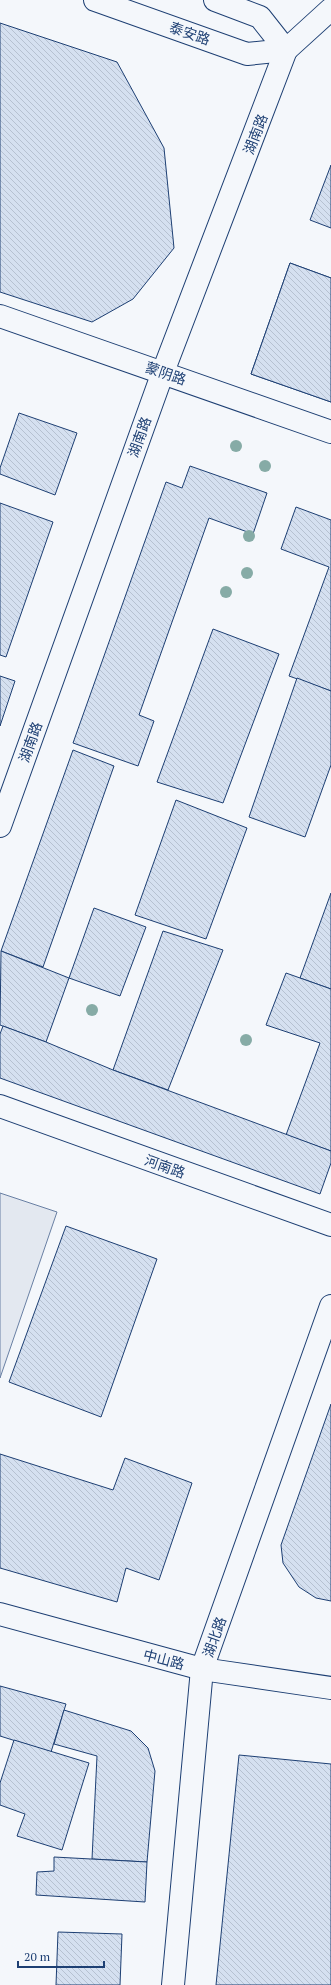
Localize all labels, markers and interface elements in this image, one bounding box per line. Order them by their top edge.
street label: 泰安路 [167,17,213,49]
street label: 湖南路 [239,111,271,157]
street label: 蒙阴路 [143,357,189,389]
street label: 湖南路 [123,414,155,460]
street label: 湖南路 [14,719,46,765]
street label: 河南路 [142,1150,188,1182]
street label: 湖北路 [198,1614,230,1660]
street label: 中山路 [141,1644,187,1674]
scale bar [18,1943,104,1969]
text: 20 m [24,1949,51,1964]

